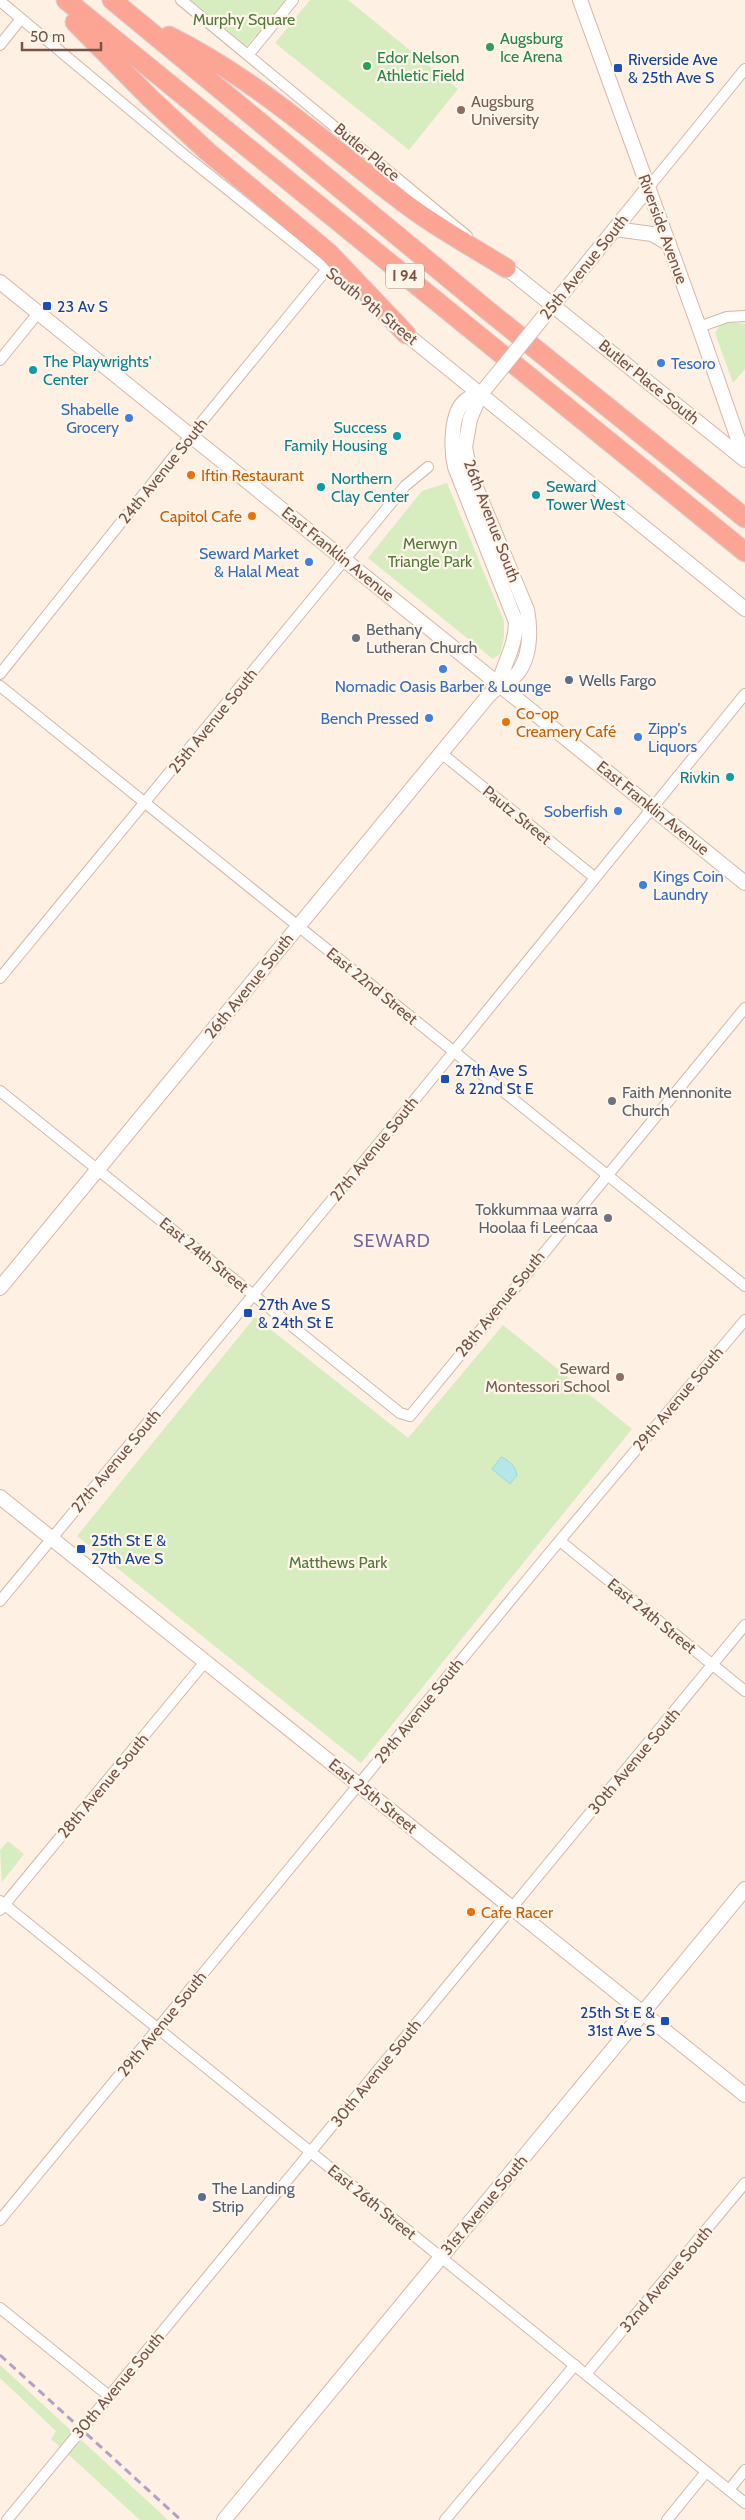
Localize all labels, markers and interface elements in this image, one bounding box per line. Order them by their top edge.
park label: Murphy Square [193,10,295,29]
scale bar [22,20,101,52]
text: 50 m [30,28,65,46]
place label: Augsburg Ice Arena [500,29,564,66]
marker: Augsburg Ice Arena [484,41,496,53]
place label: Edor Nelson Athletic Field [377,48,464,85]
place label: Riverside Ave & 25th Ave S [628,50,718,87]
marker: Edor Nelson Athletic Field [361,60,373,72]
marker: Riverside Ave & 25th Ave S [612,62,624,74]
place label: Augsburg University [471,92,539,129]
marker: Augsburg University [455,104,467,116]
street label: Butler Place [330,119,404,185]
street label: Riverside Avenue [634,172,692,286]
street label: 25th Avenue South [536,211,632,323]
street label: South 9th Street [322,263,422,349]
road number: I 94 [386,264,424,288]
place label: 23 Av S [57,297,108,316]
marker: 23 Av S [41,300,53,312]
street label: Butler Place South [595,336,703,428]
place label: The Playwrights' Center [43,352,152,389]
place label: Tesoro [671,354,716,373]
marker: Tesoro [655,357,667,369]
marker: The Playwrights' Center [27,364,39,376]
place label: Shabelle Grocery [61,400,119,437]
marker: Shabelle Grocery [123,412,135,424]
street label: 24th Avenue South [115,414,211,528]
place label: Success Family Housing [284,418,388,455]
marker: Success Family Housing [391,430,403,442]
street label: 26th Avenue South [460,457,524,585]
place label: Iftin Restaurant [201,466,305,485]
marker: Iftin Restaurant [185,469,197,481]
place label: Northern Clay Center [331,469,410,506]
place label: Seward Tower West [546,477,626,514]
marker: Northern Clay Center [315,481,327,493]
marker: Seward Tower West [530,489,542,501]
street label: East Franklin Avenue [278,503,398,605]
place label: Capitol Cafe [160,507,242,526]
marker: Capitol Cafe [246,510,258,522]
park label: Merwyn Triangle Park [388,534,473,571]
place label: Seward Market & Halal Meat [199,544,300,581]
marker: Seward Market & Halal Meat [303,556,315,568]
place label: Bethany Lutheran Church [366,620,477,657]
marker: Bethany Lutheran Church [350,632,362,644]
marker: Nomadic Oasis Barber & Lounge [437,663,449,675]
street label: 25th Avenue South [165,665,261,777]
place label: Wells Fargo [579,671,657,690]
marker: Wells Fargo [563,674,575,686]
place label: Nomadic Oasis Barber & Lounge [335,677,551,696]
place label: Co-op Creamery Café [516,704,616,741]
place label: Bench Pressed [320,709,419,728]
marker: Bench Pressed [423,712,435,724]
marker: Co-op Creamery Café [500,716,512,728]
place label: Zipp's Liquors [648,719,698,756]
marker: Zipp's Liquors [632,731,644,743]
street label: East Franklin Avenue [593,757,713,859]
place label: Rivkin [680,768,720,787]
marker: Rivkin [724,771,736,783]
street label: Pautz Street [479,782,556,849]
place label: Soberfish [544,802,608,821]
marker: Soberfish [612,805,624,817]
place label: Kings Coin Laundry [653,867,724,904]
marker: Kings Coin Laundry [637,879,649,891]
street label: 26th Avenue South [201,929,297,1043]
street label: East 22nd Street [323,944,422,1029]
place label: 27th Ave S & 22nd St E [455,1061,534,1098]
marker: 27th Ave S & 22nd St E [439,1073,451,1085]
place label: Faith Mennonite Church [622,1083,732,1120]
street label: 27th Avenue South [326,1093,422,1205]
marker: Faith Mennonite Church [606,1095,618,1107]
place label: Tokkummaa warra Hoolaa fi Leencaa [475,1200,598,1237]
marker: Tokkummaa warra Hoolaa fi Leencaa [602,1212,614,1224]
street label: East 24th Street [156,1213,253,1297]
district label: SEWARD [353,1230,431,1252]
street label: 28th Avenue South [451,1247,549,1361]
place label: 27th Ave S & 24th St E [258,1295,334,1332]
marker: 27th Ave S & 24th St E [242,1307,254,1319]
street label: 29th Avenue South [629,1343,727,1455]
place label: Seward Montessori School [485,1359,610,1396]
marker: Seward Montessori School [614,1371,626,1383]
street label: 27th Avenue South [67,1405,165,1517]
place label: 25th St E & 27th Ave S [91,1531,166,1568]
marker: 25th St E & 27th Ave S [75,1543,87,1555]
park label: Matthews Park [289,1553,388,1572]
street label: East 24th Street [604,1574,701,1658]
street label: 29th Avenue South [371,1654,467,1768]
street label: 30th Avenue South [584,1704,684,1818]
street label: 28th Avenue South [54,1730,152,1842]
street label: East 25th Street [325,1755,421,1838]
place label: Cafe Racer [481,1903,554,1922]
marker: Cafe Racer [465,1906,477,1918]
street label: 29th Avenue South [114,1967,210,2081]
place label: 25th St E & 31st Ave S [580,2003,655,2040]
marker: 25th St E & 31st Ave S [659,2015,671,2027]
street label: 30th Avenue South [327,2016,425,2130]
street label: 31st Avenue South [437,2151,531,2259]
street label: East 26th Street [324,2161,421,2244]
place label: The Landing Strip [212,2179,296,2216]
marker: The Landing Strip [196,2191,208,2203]
street label: 32nd Avenue South [616,2222,716,2336]
street label: 30th Avenue South [68,2328,168,2442]

